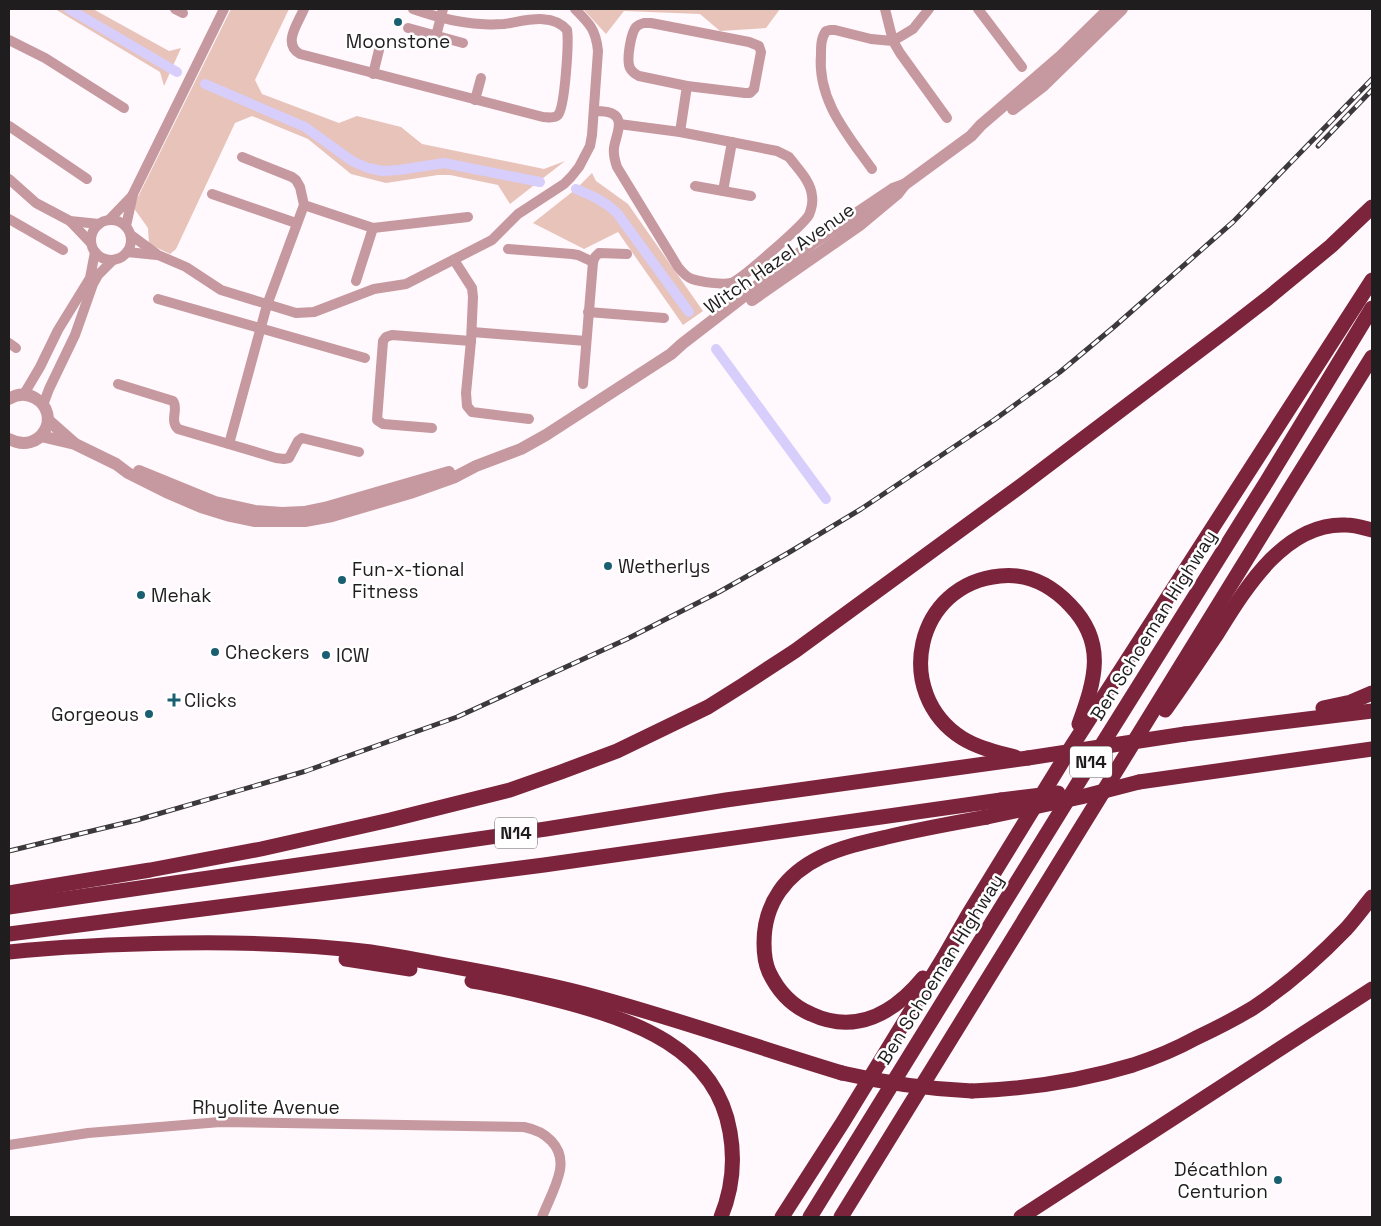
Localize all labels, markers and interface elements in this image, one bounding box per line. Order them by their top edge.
marker: Moonstone [392,16,404,28]
place label: Moonstone [346,29,450,54]
street label: Witch Hazel Avenue [699,197,859,320]
street label: Ben Schoeman Highway [1085,525,1222,725]
place label: Wetherlys [618,554,710,579]
place label: Fun-x-tional Fitness [352,557,465,604]
marker: Wetherlys [602,560,614,572]
marker: Fun-x-tional Fitness [336,574,348,586]
place label: Mehak [151,583,211,608]
marker: Mehak [135,589,147,601]
place label: Checkers [225,640,309,665]
place label: ICW [336,643,369,668]
marker: Checkers [209,646,221,658]
marker: ICW [320,649,332,661]
place label: Clicks [184,688,237,713]
marker: Clicks [168,694,180,706]
place label: Gorgeous [51,702,139,727]
marker: Gorgeous [143,708,155,720]
road number: N14 [1070,746,1112,778]
road number: N14 [495,818,537,848]
street label: Ben Schoeman Highway [872,869,1009,1069]
street label: Rhyolite Avenue [192,1095,340,1120]
place label: Décathlon Centurion [1174,1157,1268,1204]
marker: Décathlon Centurion [1272,1174,1284,1186]

